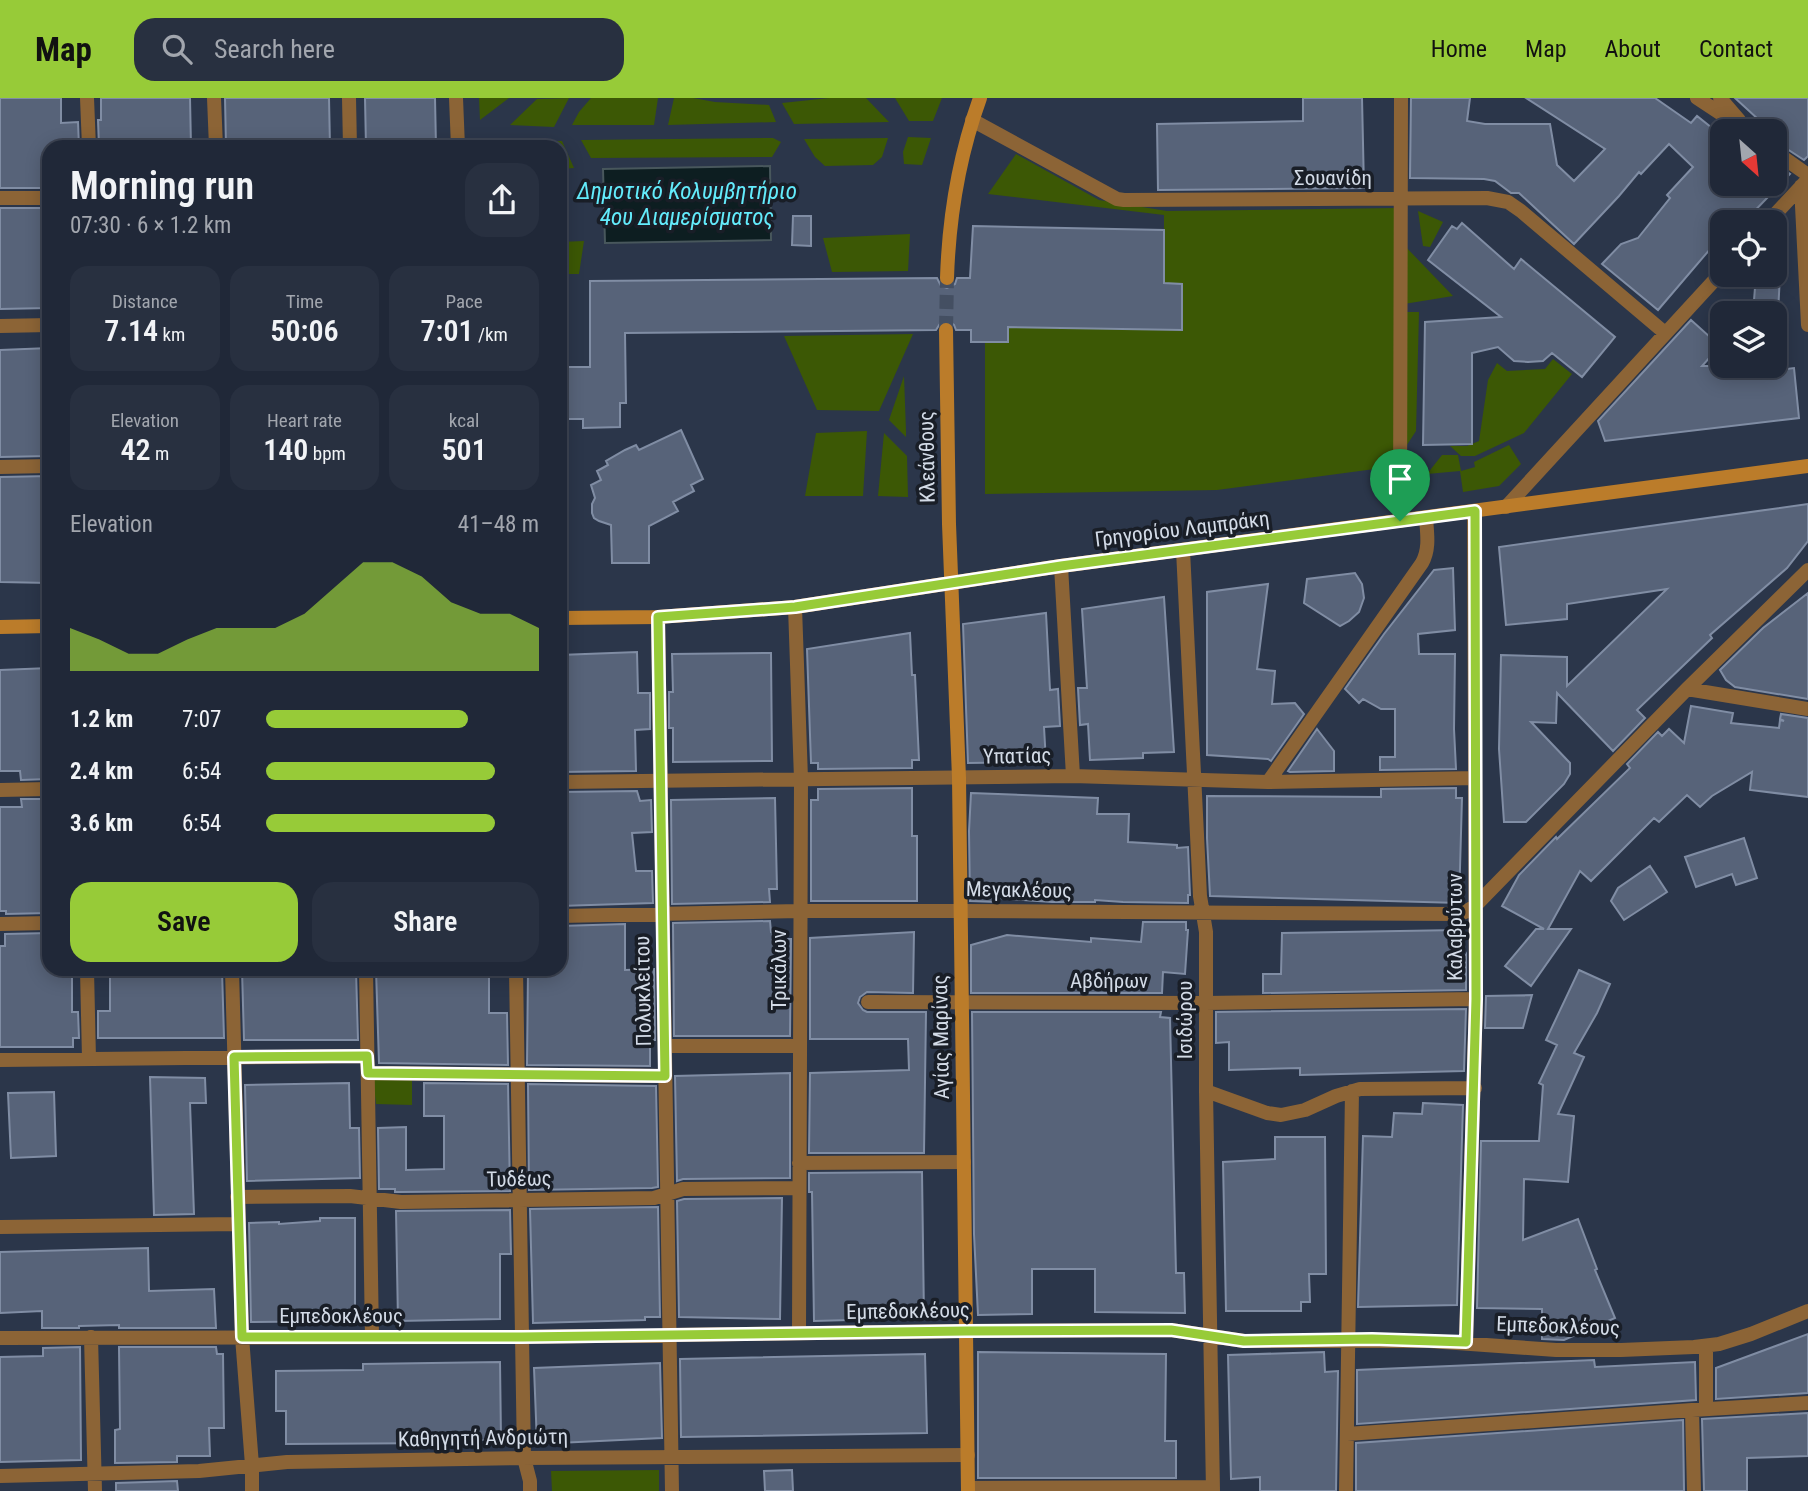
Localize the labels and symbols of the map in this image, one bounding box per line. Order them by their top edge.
north arrow [1710,119,1787,196]
street label: Σουανίδη [1294,166,1372,190]
water label: Δημοτικό Κολυμβητήριο 4ου Διαμερίσματος [576,178,797,231]
street label: Κλεάνθους [914,411,940,503]
pin [1370,449,1430,521]
street label: Γρηγορίου Λαμπράκη [1093,506,1271,552]
street label: Υπατίας [983,743,1051,769]
street label: Καλαβρύτων [1443,873,1467,981]
street label: Μεγακλέους [966,877,1072,903]
street label: Τρικάλων [767,930,791,1010]
street label: Πολυκλείτου [630,936,656,1046]
street label: Αβδήρων [1070,969,1148,993]
street label: Αγίας Μαρίνας [928,975,954,1099]
street label: Ισιδώρου [1173,981,1197,1059]
street label: Τυδέως [486,1166,552,1192]
street label: Εμπεδοκλέους [846,1298,970,1324]
street label: Εμπεδοκλέους [279,1304,403,1328]
street label: Εμπεδοκλέους [1496,1312,1620,1340]
street label: Καθηγητή Ανδριώτη [398,1425,568,1451]

